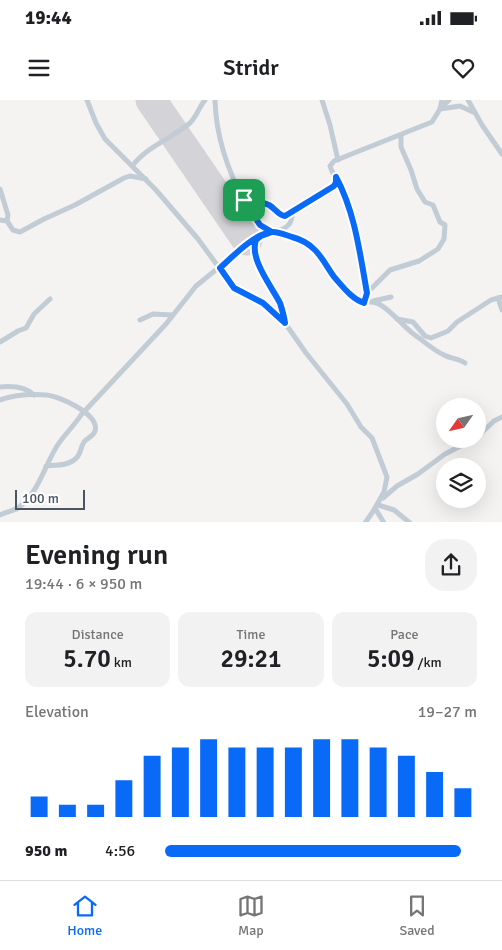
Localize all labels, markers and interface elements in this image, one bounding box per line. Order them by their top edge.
text: 19:44 [25,6,72,30]
icon: menu [25,54,53,82]
text: Stridr [223,54,279,81]
icon: heart [449,54,477,82]
pin [223,179,265,221]
icon: arrive [230,186,258,214]
north arrow [436,398,486,448]
map controls [436,398,486,508]
button: layers [436,458,486,508]
scale bar [15,488,85,511]
text: 100 m [22,490,59,507]
text: Evening run [25,538,168,572]
button: share [425,539,477,591]
text: 19:44 · 6 × 950 m [25,574,142,594]
text: Distance [72,626,124,643]
text: Time [237,626,265,643]
text: Pace [390,626,418,643]
text: 5.70 [63,643,111,674]
text: 29:21 [220,643,282,674]
text: 5:09 [367,643,415,674]
text: km [111,654,132,671]
text: /km [415,654,442,671]
text: Elevation [25,702,89,722]
text: 19–27 m [418,702,477,722]
text: 950 m [25,841,67,861]
text: 4:56 [105,841,135,861]
tab: Home [67,892,102,939]
tab: Map [237,892,265,939]
tab: Saved [399,892,435,939]

